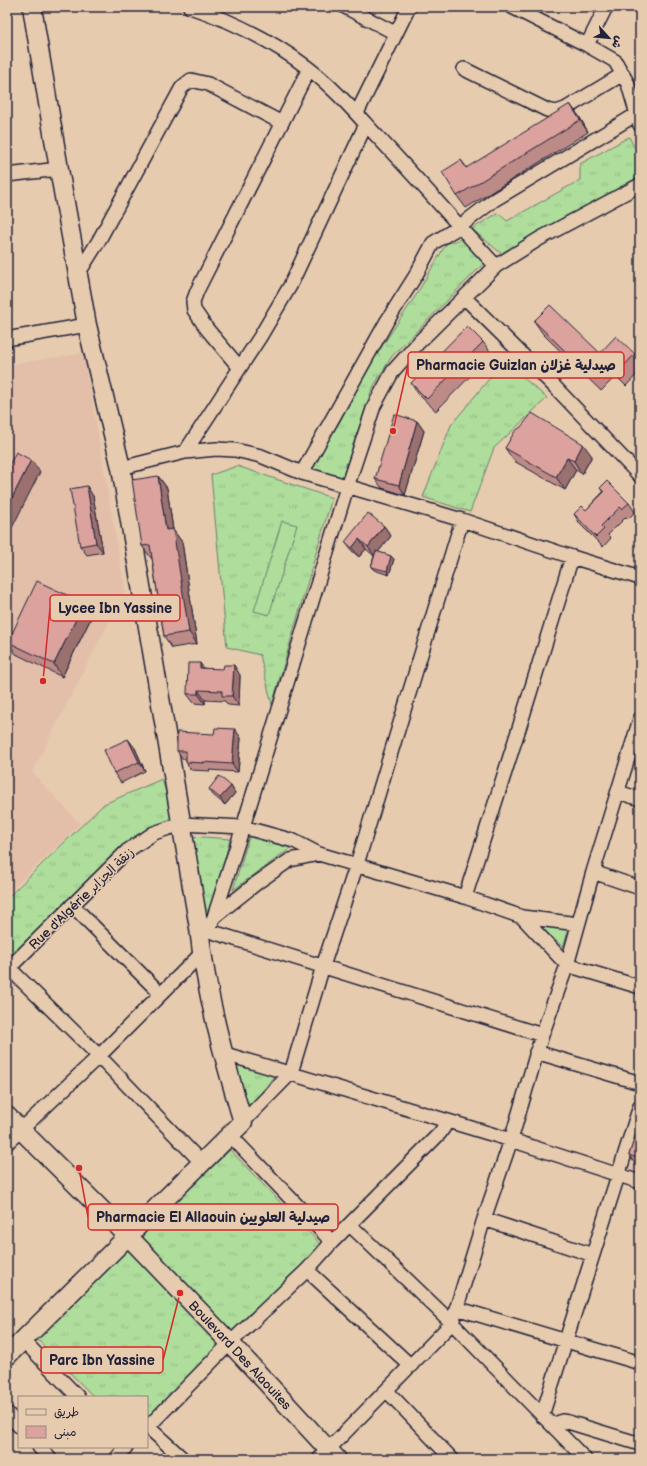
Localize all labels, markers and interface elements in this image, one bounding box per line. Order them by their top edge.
north arrow [589,18,629,58]
text: ش [609,34,626,51]
callout: Pharmacie Guizlan صيدلية غزلان [408,352,624,378]
text: Pharmacie Guizlan صيدلية غزلان [416,357,616,374]
callout: Lycee Ibn Yassine [50,595,180,621]
text: Lycee Ibn Yassine [58,600,172,617]
street label: Rue d'Algérie زنقة الجزاير [26,844,138,953]
callout: Pharmacie El Allaouin صيدلية العلويين [88,1204,338,1230]
text: Pharmacie El Allaouin صيدلية العلويين [96,1209,330,1226]
street label: Boulevard Des Alaouites [185,1298,295,1414]
callout: Parc Ibn Yassine [41,1347,163,1373]
text: Parc Ibn Yassine [49,1352,155,1369]
legend [18,1396,148,1448]
text: طريق [54,1405,79,1420]
text: مبنى [54,1425,77,1440]

